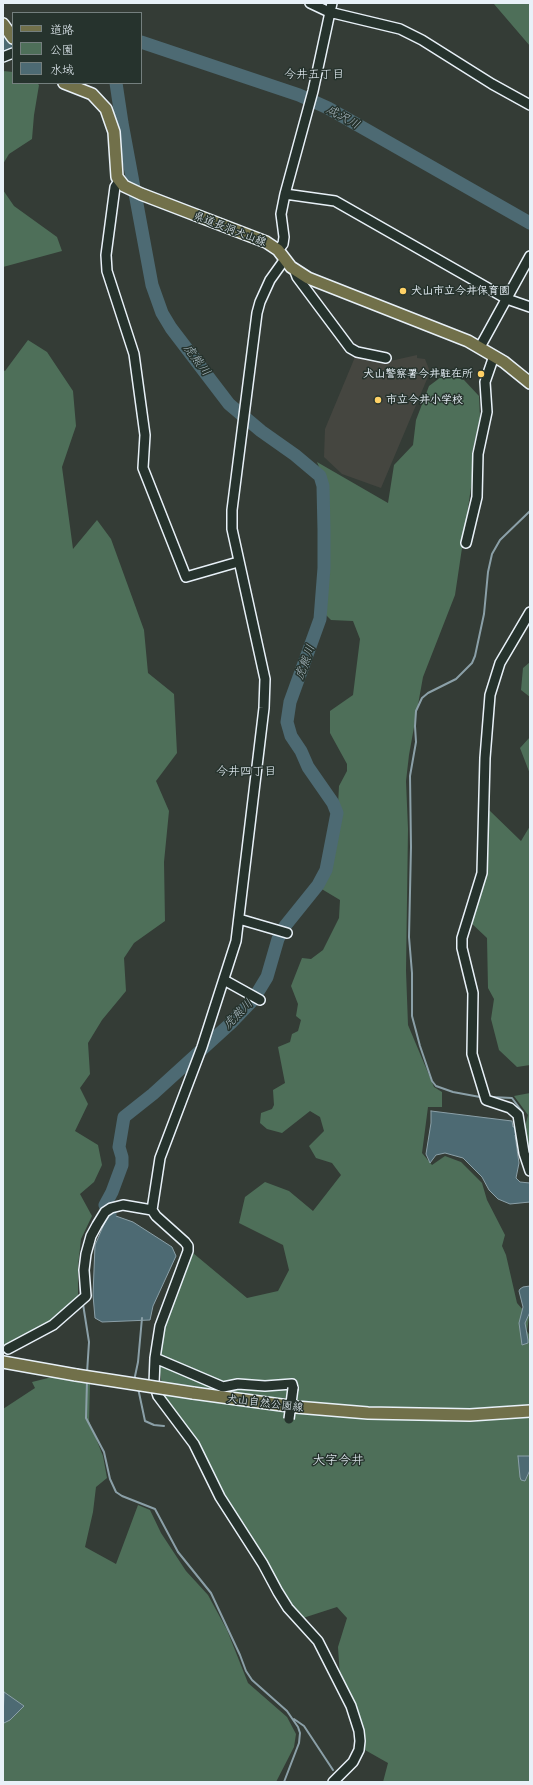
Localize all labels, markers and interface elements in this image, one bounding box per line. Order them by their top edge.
legend [12,12,142,84]
text: 道路 [50,21,74,37]
text: 公園 [50,41,74,57]
text: 水域 [50,61,74,77]
district label: 今井五丁目 [284,67,344,81]
water label: 成沢川 [324,102,362,132]
street label: 県道長洞犬山線 [192,209,268,249]
place label: 犬山市立今井保育園 [411,284,510,298]
marker: 犬山市立今井保育園 [398,286,408,296]
water label: 虎熊川 [180,341,214,379]
place label: 犬山警察署今井駐在所 [363,367,473,381]
marker: 犬山警察署今井駐在所 [476,369,486,379]
place label: 市立今井小学校 [386,393,463,407]
marker: 市立今井小学校 [373,395,383,405]
water label: 虎熊川 [292,643,318,681]
district label: 今井四丁目 [216,764,276,778]
water label: 虎熊川 [220,996,256,1032]
street label: 犬山自然公園線 [226,1392,304,1414]
district label: 大字今井 [312,1452,364,1468]

